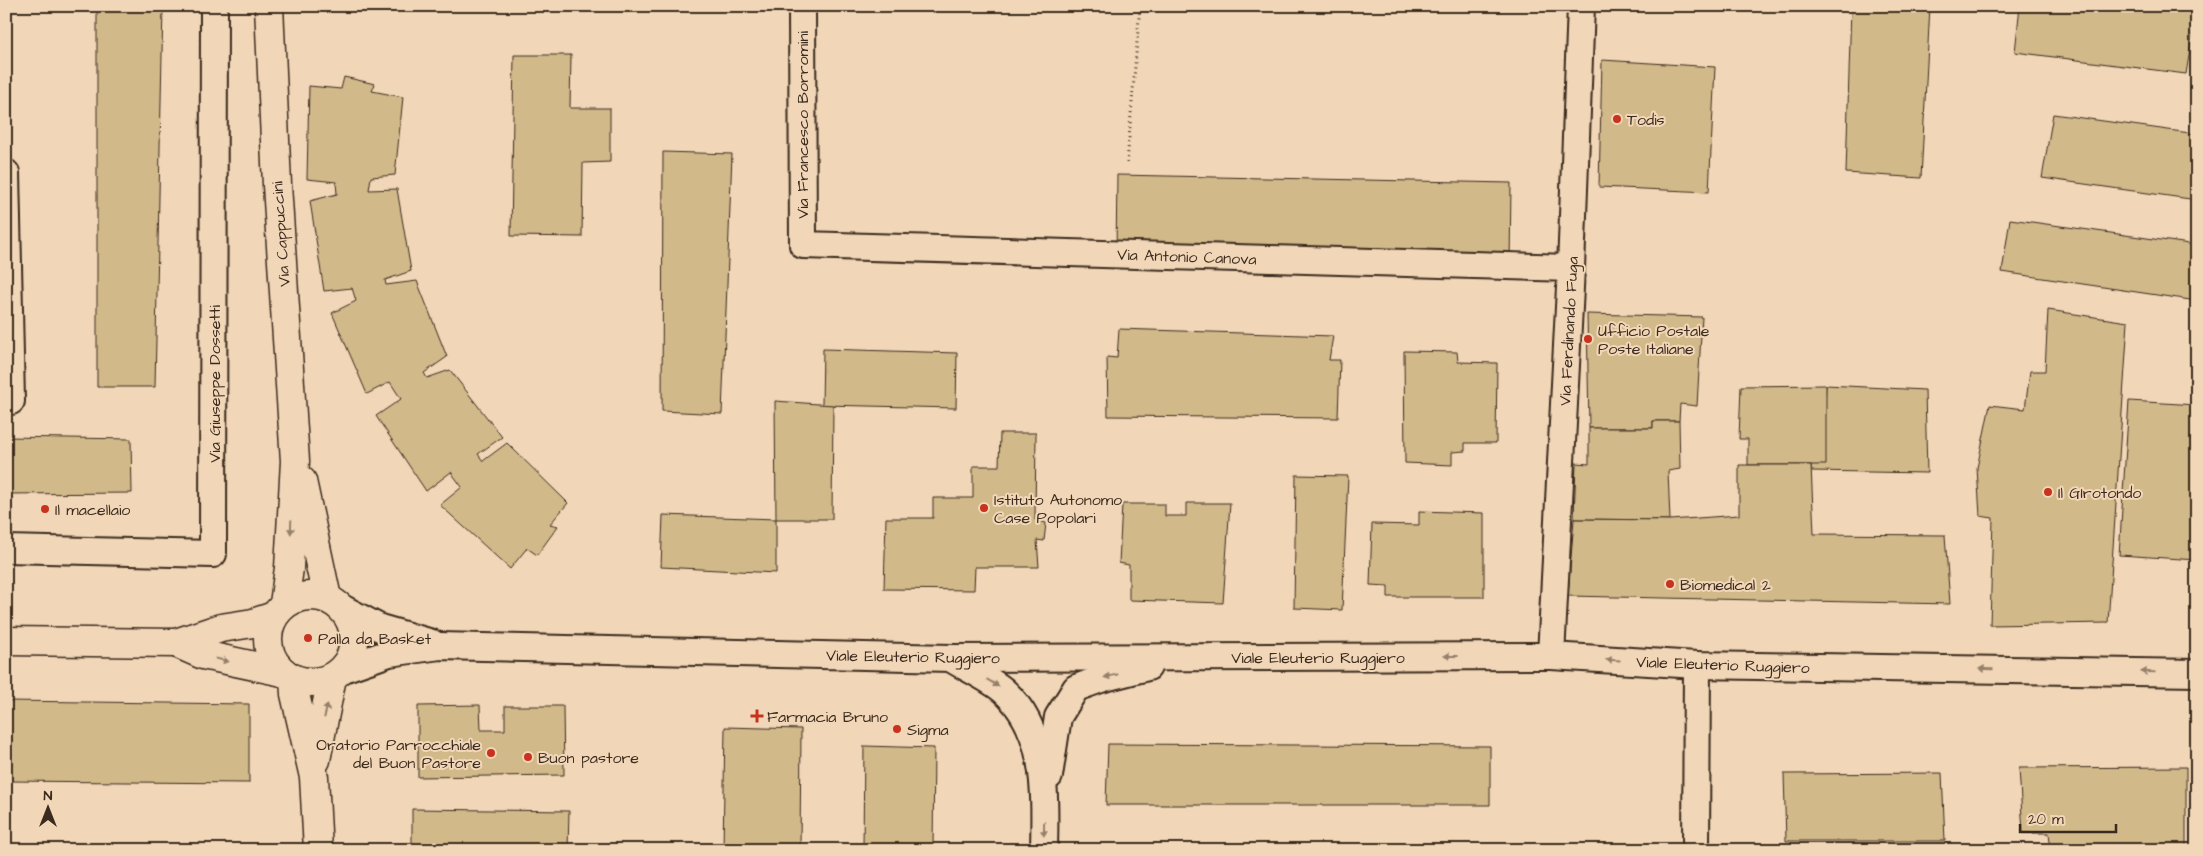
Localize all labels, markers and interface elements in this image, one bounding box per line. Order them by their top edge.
street label: Via Francesco Borromini [792,31,814,219]
place label: Todis [1627,109,1665,131]
marker: Todis [1611,113,1623,125]
street label: Via Cappuccini [266,180,296,287]
street label: Via Antonio Canova [1117,244,1257,270]
street label: Via Ferdinando Fuga [1554,256,1585,406]
street label: Via Giuseppe Dossetti [204,305,226,463]
place label: Ufficio Postale Poste Italiane [1598,320,1710,360]
marker: Ufficio Postale Poste Italiane [1582,333,1594,345]
place label: Il GIrotondo [2058,482,2141,504]
marker: Il GIrotondo [2042,486,2054,498]
place label: Istituto Autonomo Case Popolari [994,489,1122,529]
place label: Il macellaio [55,499,130,521]
marker: Istituto Autonomo Case Popolari [978,502,990,514]
marker: Il macellaio [39,503,51,515]
one-way arrow [287,519,295,535]
place label: Biomedical 2 [1680,574,1771,596]
marker: Biomedical 2 [1664,578,1676,590]
place label: Palla da Basket [318,628,432,650]
marker: Palla da Basket [302,632,314,644]
street label: Viale Eleuterio Ruggiero [826,644,1000,671]
street label: Viale Eleuterio Ruggiero [1231,647,1405,670]
street label: Viale Eleuterio Ruggiero [1636,651,1810,680]
one-way arrow [1443,652,1459,660]
one-way arrow [1605,655,1621,663]
one-way arrow [215,656,230,664]
one-way arrow [1977,665,1993,673]
one-way arrow [2140,668,2156,676]
one-way arrow [1104,672,1119,680]
one-way arrow [986,679,999,688]
one-way arrow [322,704,330,719]
place label: Farmacia Bruno [767,706,888,728]
marker: Farmacia Bruno [751,710,763,722]
place label: Sigma [907,719,949,742]
marker: Sigma [891,723,903,735]
place label: Oratorio Parrocchiale del Buon Pastore [316,734,481,774]
marker: Oratorio Parrocchiale del Buon Pastore [485,747,497,759]
place label: Buon pastore [538,747,639,769]
marker: Buon pastore [522,751,534,763]
north arrow [22,784,72,834]
text: N [44,786,53,806]
scale bar [2020,801,2117,833]
text: 20 m [2028,809,2064,830]
one-way arrow [1040,821,1048,837]

